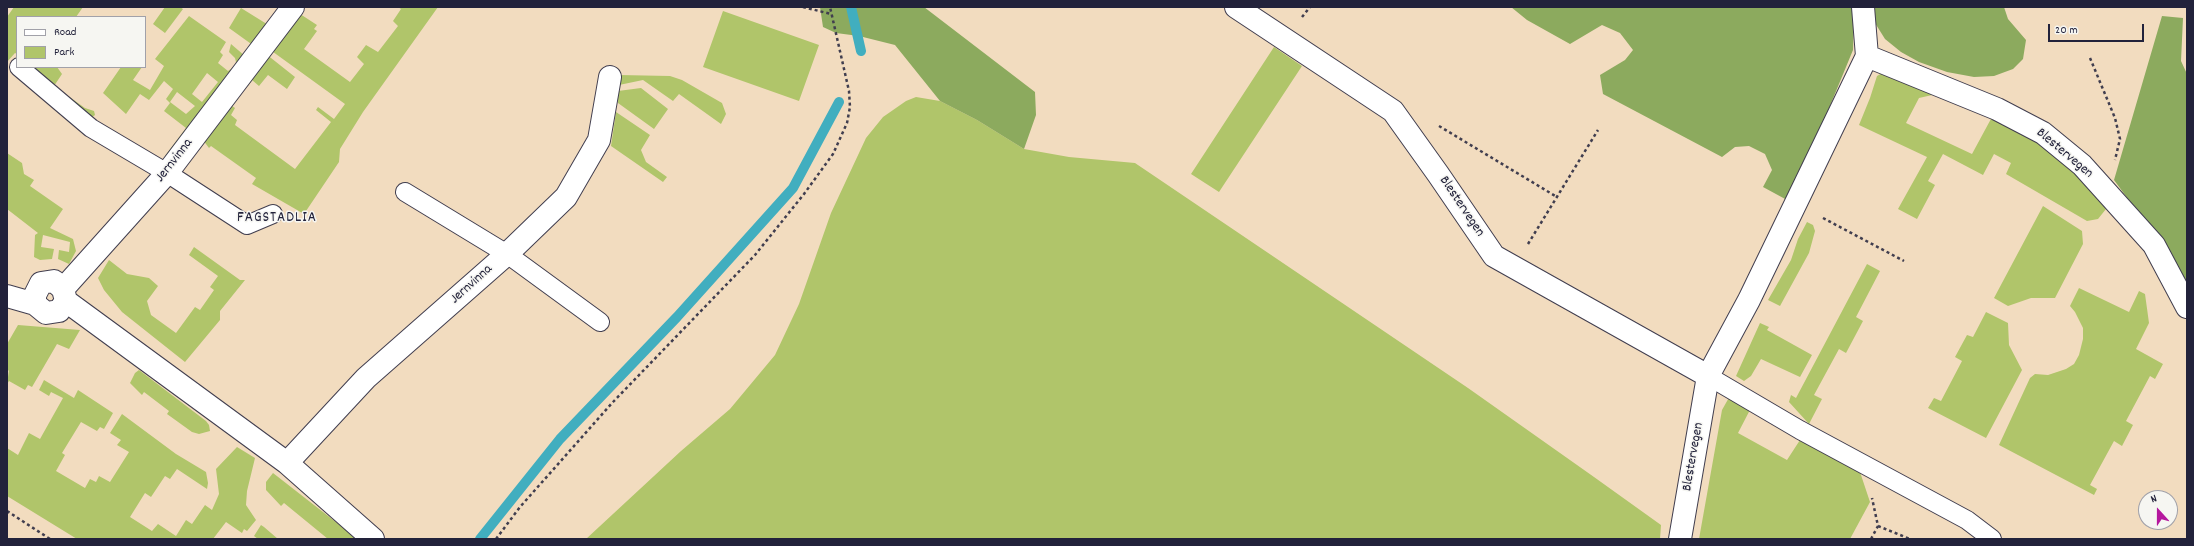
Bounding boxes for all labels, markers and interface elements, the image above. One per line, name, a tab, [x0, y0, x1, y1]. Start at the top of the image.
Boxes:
legend	[16, 16, 146, 68]
scale bar	[2050, 16, 2146, 42]
text: 20 m	[2055, 22, 2078, 39]
text: Road	[54, 24, 76, 41]
text: Park	[54, 44, 74, 61]
street label: Blestervegen	[2032, 125, 2096, 183]
street label: Jernvinna	[153, 136, 197, 186]
street label: Blestervegen	[1435, 174, 1487, 240]
district label: FAGSTADLIA	[237, 210, 317, 228]
street label: Jernvinna	[447, 262, 497, 308]
street label: Blestervegen	[1680, 421, 1708, 493]
north arrow	[2138, 490, 2178, 530]
text: N	[2149, 491, 2159, 508]

